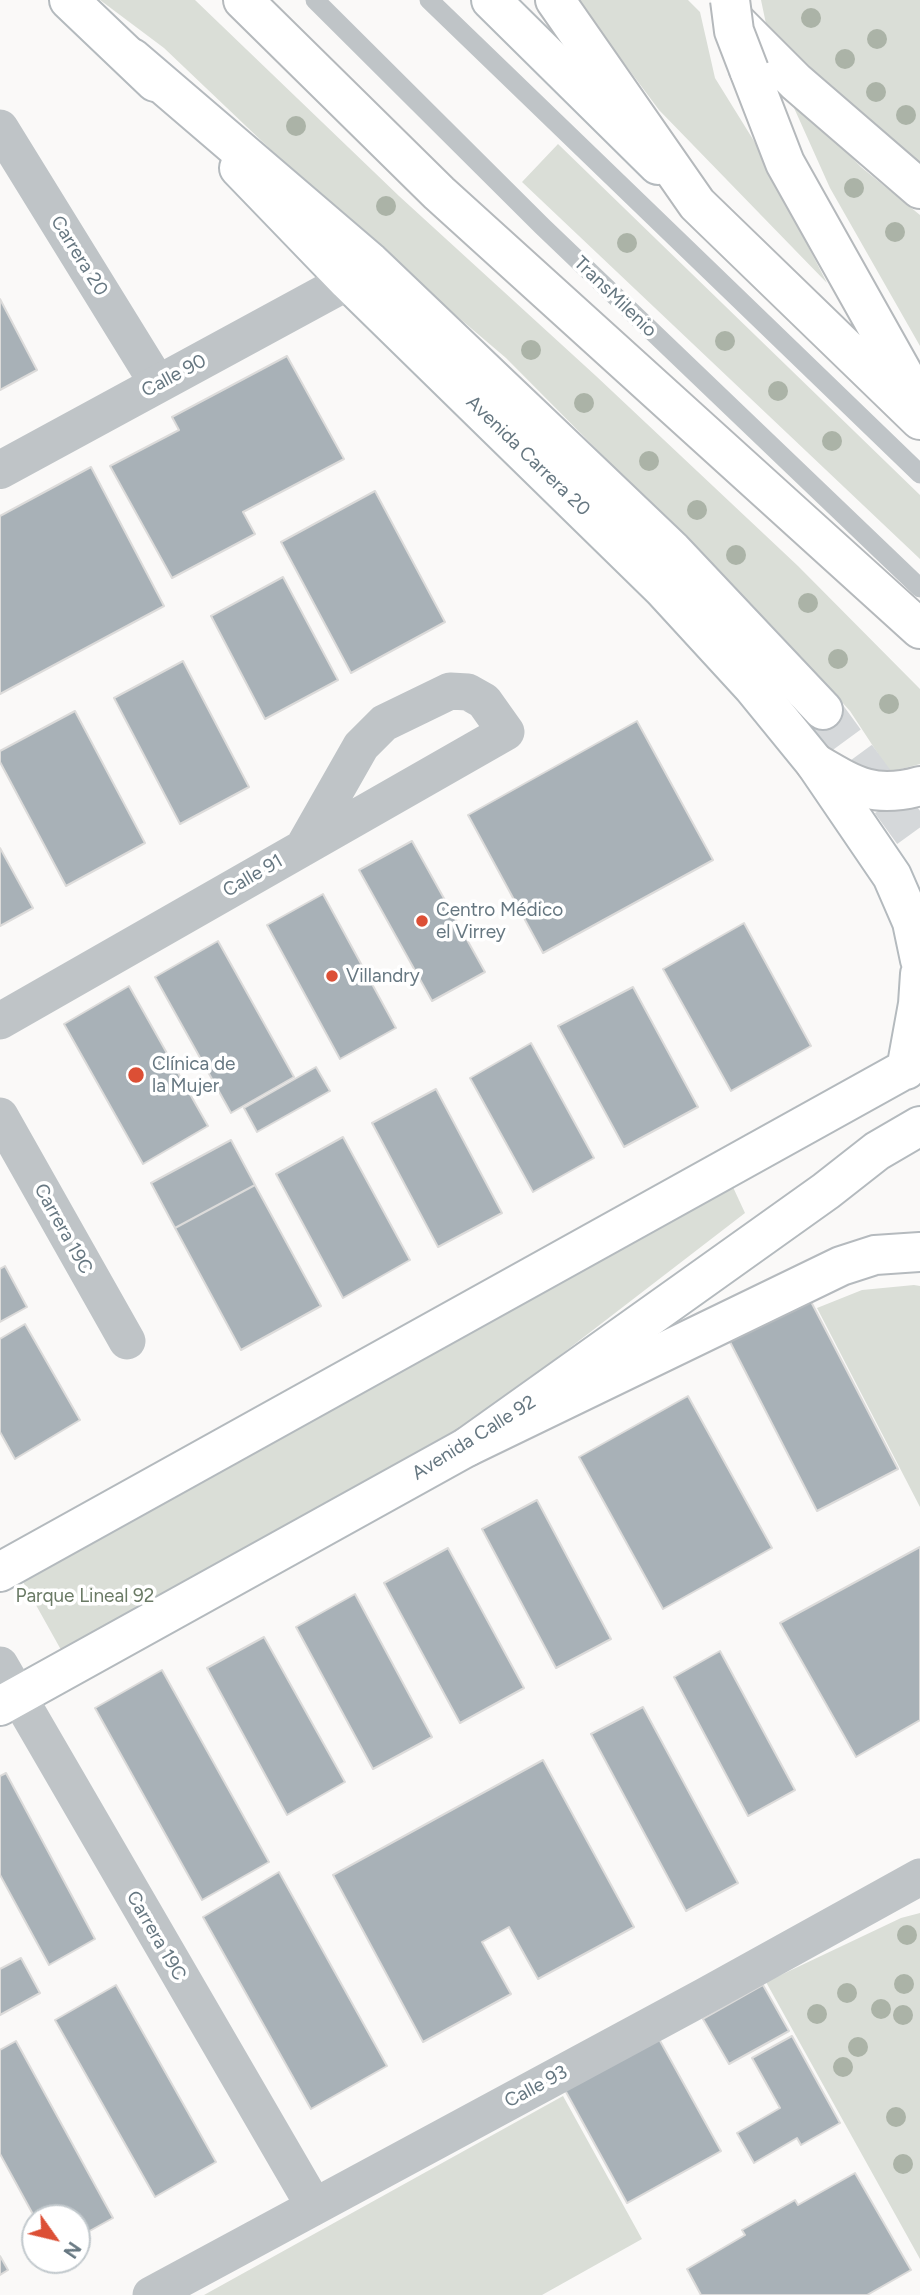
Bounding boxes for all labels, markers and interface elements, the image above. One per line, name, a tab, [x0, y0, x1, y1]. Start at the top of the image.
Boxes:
street label: Carrera 20	[45, 212, 113, 300]
street label: TransMilenio	[569, 252, 661, 342]
street label: Calle 90	[138, 350, 210, 402]
street label: Avenida Carrera 20	[461, 391, 595, 521]
street label: Calle 91	[219, 850, 287, 902]
place label: Centro Médico el Virrey	[436, 899, 563, 943]
marker: Centro Médico el Virrey	[414, 913, 430, 929]
place label: Villandry	[346, 965, 420, 987]
marker: Villandry	[324, 968, 340, 984]
place label: Clínica de la Mujer	[152, 1053, 235, 1097]
marker: Clínica de la Mujer	[126, 1065, 146, 1085]
street label: Carrera 19C	[29, 1180, 97, 1278]
street label: Avenida Calle 92	[408, 1391, 540, 1485]
park label: Parque Lineal 92	[16, 1585, 154, 1607]
street label: Carrera 19C	[121, 1887, 191, 1985]
street label: Calle 93	[501, 2061, 571, 2113]
north arrow	[21, 2204, 91, 2274]
text: N	[59, 2237, 86, 2262]

